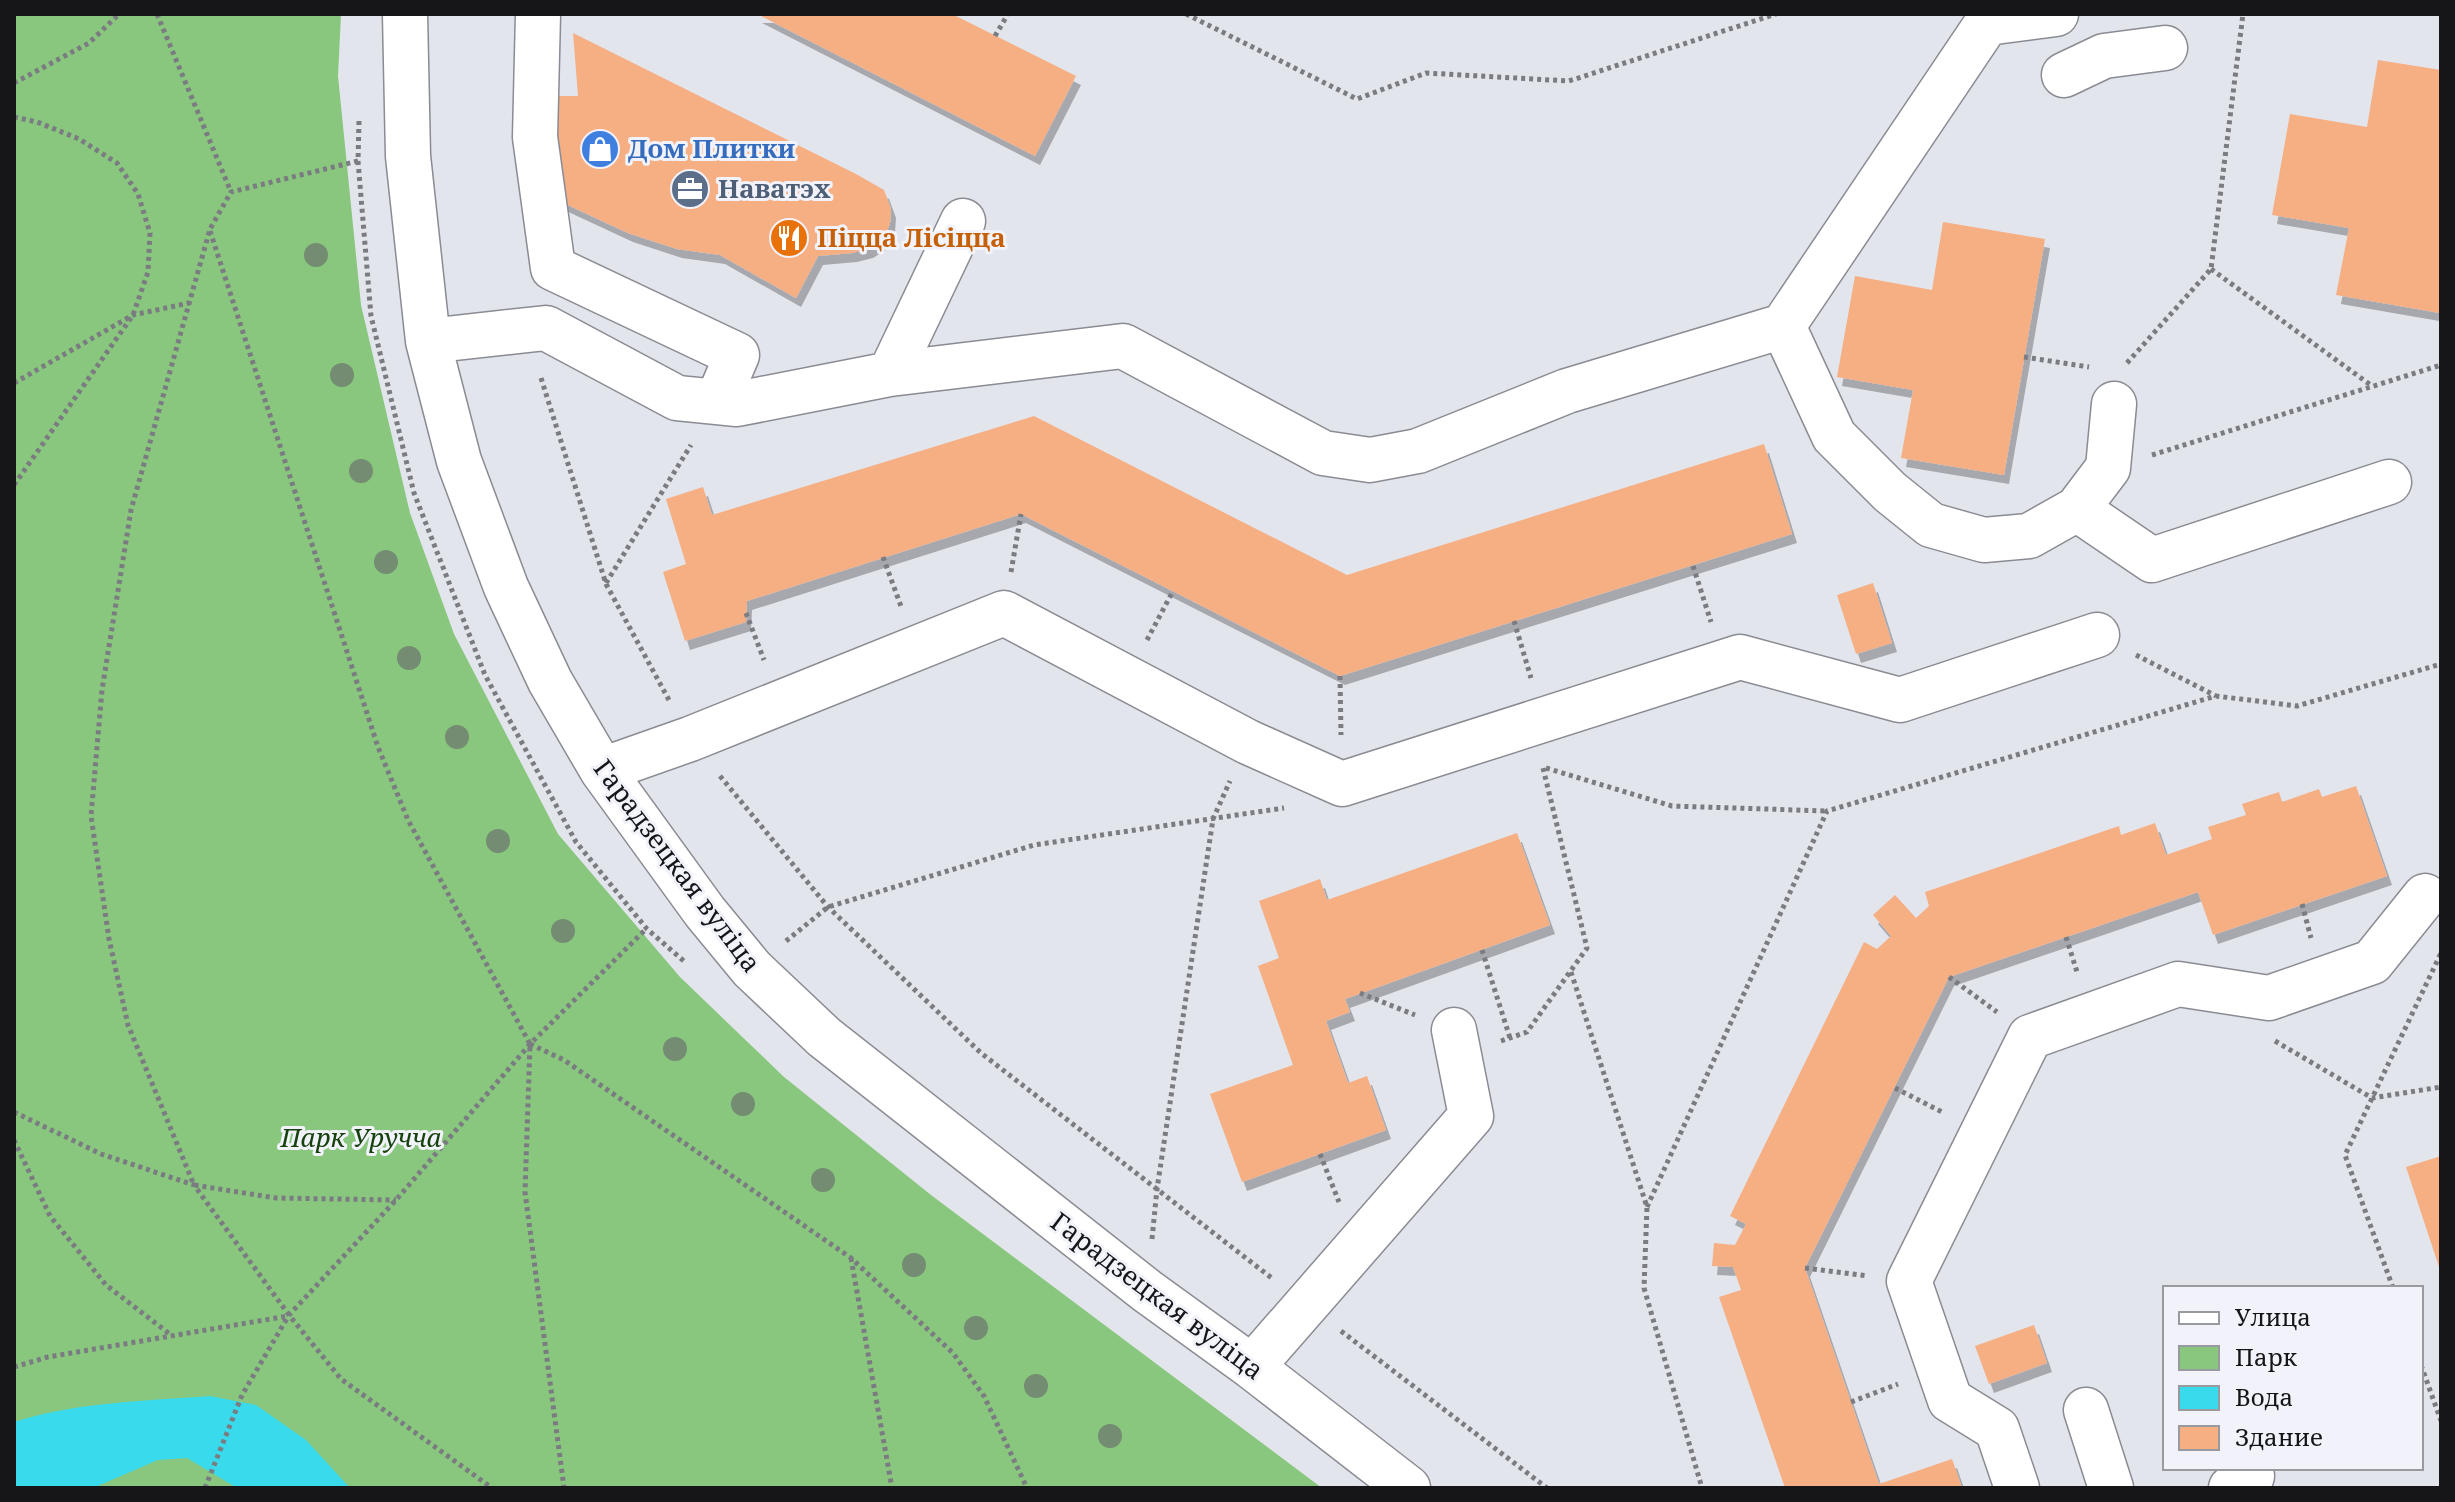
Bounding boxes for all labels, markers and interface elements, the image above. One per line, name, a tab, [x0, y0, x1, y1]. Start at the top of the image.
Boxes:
shop icon: Дом Плитки	[579, 128, 621, 170]
place label: Дом Плитки	[628, 130, 796, 166]
office icon: Наватэх	[669, 168, 711, 210]
place label: Наватэх	[718, 170, 831, 206]
restaurant icon: Піцца Лісіцца	[768, 217, 810, 259]
place label: Піцца Лісіцца	[817, 219, 1006, 255]
street label: Гарадзецкая вуліца	[586, 751, 770, 979]
park label: Парк Уручча	[279, 1119, 442, 1155]
street label: Гарадзецкая вуліца	[1044, 1203, 1272, 1387]
legend	[2163, 1286, 2423, 1470]
text: Улица	[2235, 1300, 2311, 1333]
text: Парк	[2235, 1340, 2298, 1373]
text: Вода	[2235, 1380, 2293, 1413]
text: Здание	[2235, 1420, 2323, 1453]

